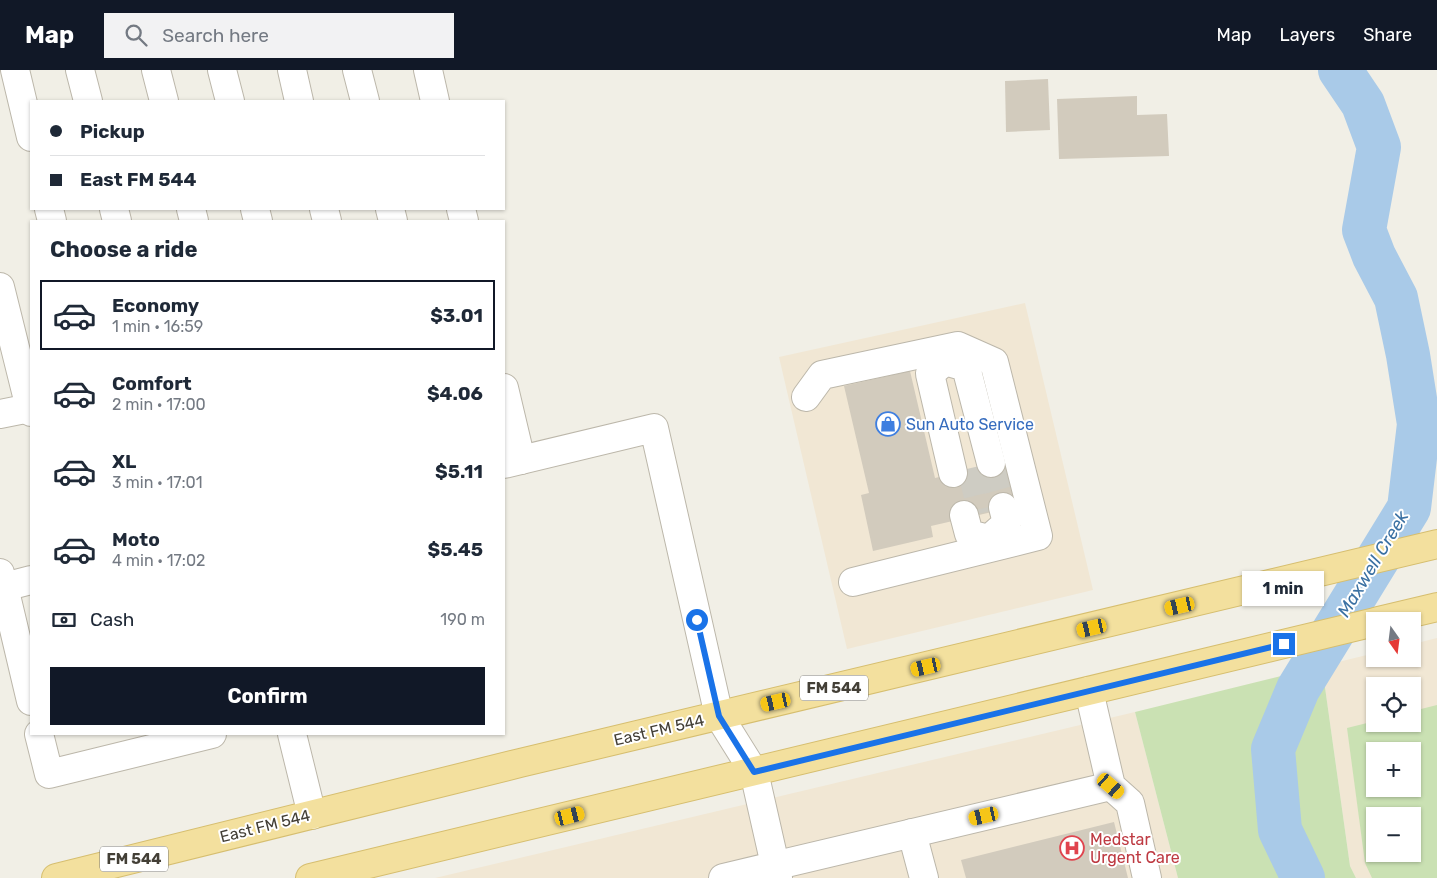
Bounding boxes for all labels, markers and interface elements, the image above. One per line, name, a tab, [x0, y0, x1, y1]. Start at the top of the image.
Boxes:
search box	[104, 13, 454, 58]
text: Map	[25, 21, 74, 49]
icon: search	[122, 21, 150, 49]
text: Search here	[162, 24, 269, 47]
text: Map	[1217, 24, 1252, 46]
text: Layers	[1280, 24, 1335, 46]
text: Share	[1363, 24, 1412, 46]
text: Pickup	[80, 120, 145, 143]
text: East FM 544	[80, 168, 196, 191]
text: Choose a ride	[50, 236, 197, 263]
icon: car	[52, 293, 97, 338]
text: Economy	[112, 294, 199, 317]
text: $3.01	[430, 304, 483, 327]
text: 1 min · 16:59	[112, 317, 203, 336]
icon: car	[52, 371, 97, 416]
text: Comfort	[112, 372, 192, 395]
text: $4.06	[427, 382, 483, 405]
text: 2 min · 17:00	[112, 395, 206, 414]
shop icon: Sun Auto Service	[875, 411, 901, 437]
place label: Sun Auto Service	[906, 415, 1034, 434]
icon: car	[52, 449, 97, 494]
text: XL	[112, 450, 136, 473]
text: $5.11	[435, 460, 483, 483]
text: 3 min · 17:01	[112, 473, 203, 492]
water label: Maxwell Creek	[1333, 506, 1414, 621]
icon: car	[52, 527, 97, 572]
text: Moto	[112, 528, 160, 551]
text: $5.45	[428, 538, 483, 561]
text: 4 min · 17:02	[112, 551, 205, 570]
callout: 1 min	[1243, 572, 1325, 606]
text: 1 min	[1263, 579, 1303, 598]
car	[1163, 595, 1196, 617]
icon: cash	[50, 606, 78, 634]
text: Cash	[90, 608, 134, 631]
route start	[686, 609, 708, 631]
text: 190 m	[440, 610, 485, 629]
north arrow	[1366, 612, 1421, 668]
map controls	[1366, 612, 1421, 862]
car	[1075, 617, 1108, 639]
route end	[1273, 633, 1295, 655]
car	[909, 656, 942, 678]
button: Confirm	[50, 667, 485, 725]
road number: FM 544	[800, 676, 868, 700]
button: locate	[1366, 677, 1421, 732]
car	[759, 691, 792, 713]
street label: East FM 544	[612, 710, 706, 750]
button: +	[1366, 742, 1421, 797]
car	[1094, 770, 1127, 802]
car	[553, 805, 586, 827]
car	[967, 805, 1000, 827]
street label: East FM 544	[218, 806, 312, 846]
button: −	[1366, 807, 1421, 862]
place label: Medstar Urgent Care	[1090, 830, 1180, 867]
hospital icon: Medstar Urgent Care	[1059, 835, 1085, 861]
road number: FM 544	[100, 846, 168, 872]

